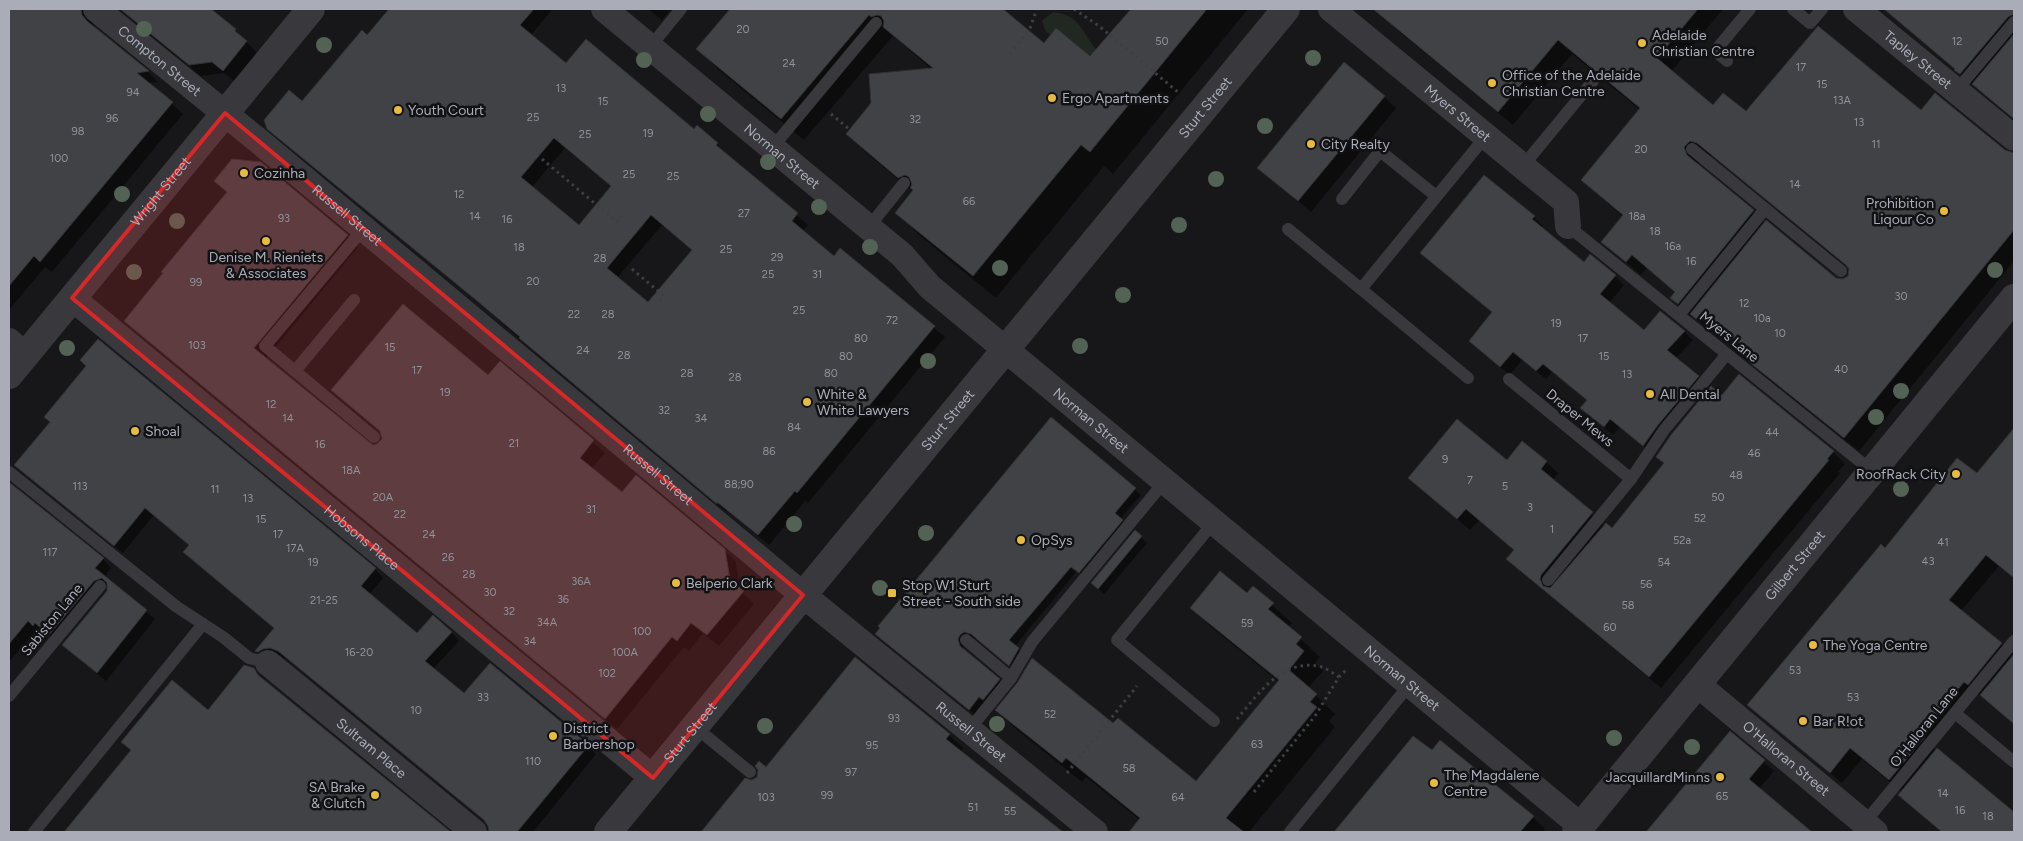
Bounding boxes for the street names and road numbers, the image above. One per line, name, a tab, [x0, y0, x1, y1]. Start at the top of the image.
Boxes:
street label: Compton Street	[115, 22, 205, 99]
street label: Tapley Street	[1880, 27, 1955, 92]
street label: Sturt Street	[1175, 73, 1235, 141]
street label: Myers Street	[1421, 81, 1494, 145]
street label: Norman Street	[741, 120, 824, 192]
street label: Wright Street	[127, 153, 194, 230]
street label: Russell Street	[309, 181, 386, 249]
street label: Myers Lane	[1696, 308, 1762, 366]
street label: Norman Street	[1050, 384, 1132, 457]
street label: Draper Mews	[1543, 385, 1617, 451]
street label: Sturt Street	[917, 386, 978, 454]
street label: Russell Street	[620, 440, 697, 509]
street label: Hobsons Place	[321, 501, 403, 574]
street label: Gilbert Street	[1761, 527, 1829, 604]
street label: Sabiston Lane	[18, 580, 87, 660]
street label: Norman Street	[1361, 642, 1444, 714]
street label: O'Halloran Lane	[1886, 683, 1962, 771]
street label: Sturt Street	[660, 698, 720, 767]
street label: Russell Street	[932, 698, 1010, 765]
street label: Sultram Place	[333, 714, 410, 782]
street label: O'Halloran Street	[1739, 717, 1833, 799]

